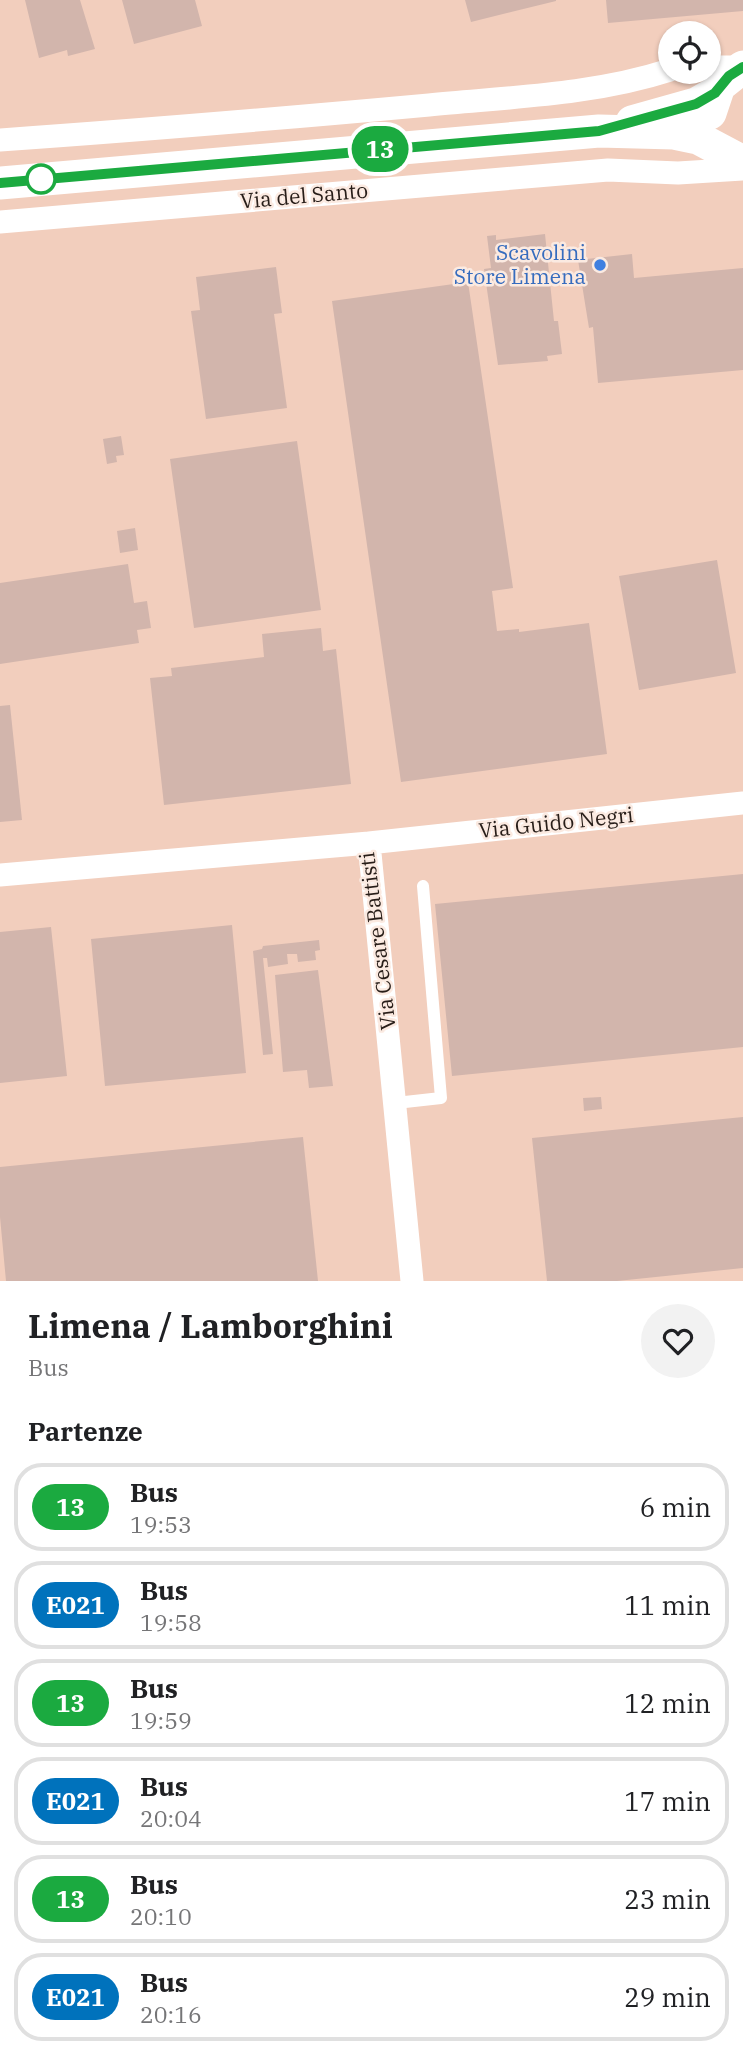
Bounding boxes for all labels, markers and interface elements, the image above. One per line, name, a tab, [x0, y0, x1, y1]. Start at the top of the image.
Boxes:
map controls	[658, 21, 721, 84]
button: locate	[658, 21, 721, 84]
line badge: 13	[348, 126, 412, 172]
text: 13	[366, 133, 394, 165]
unlabelled marker	[26, 164, 56, 194]
street label: Via del Santo	[239, 175, 369, 215]
place label: Scavolini Store Limena	[454, 238, 586, 290]
marker: Scavolini Store Limena	[592, 257, 608, 273]
street label: Via Guido Negri	[477, 800, 635, 844]
street label: Via Cesare Battisti	[352, 851, 402, 1032]
text: Limena / Lamborghini	[28, 1304, 393, 1347]
button: heart	[641, 1304, 715, 1378]
text: Bus	[28, 1352, 69, 1382]
text: Partenze	[28, 1414, 143, 1448]
text: Bus	[130, 1475, 178, 1509]
text: 6 min	[640, 1490, 711, 1524]
text: 13	[56, 1491, 85, 1523]
text: 19:53	[130, 1509, 192, 1539]
text: Bus	[140, 1573, 188, 1607]
text: 11 min	[624, 1588, 711, 1622]
text: E021	[46, 1589, 105, 1621]
text: 19:58	[140, 1607, 202, 1637]
text: Bus	[130, 1671, 178, 1705]
text: 12 min	[624, 1686, 711, 1720]
text: 13	[56, 1687, 85, 1719]
text: 19:59	[130, 1705, 192, 1735]
text: Bus	[140, 1769, 188, 1803]
text: 17 min	[624, 1784, 711, 1818]
text: E021	[46, 1785, 105, 1817]
text: 20:04	[140, 1803, 202, 1833]
text: Bus	[130, 1867, 178, 1901]
text: 23 min	[624, 1882, 711, 1916]
text: 13	[56, 1883, 85, 1915]
text: 20:10	[130, 1901, 192, 1931]
text: Bus	[140, 1965, 188, 1999]
text: 29 min	[624, 1980, 711, 2014]
text: E021	[46, 1981, 105, 2013]
text: 20:16	[140, 1999, 202, 2029]

